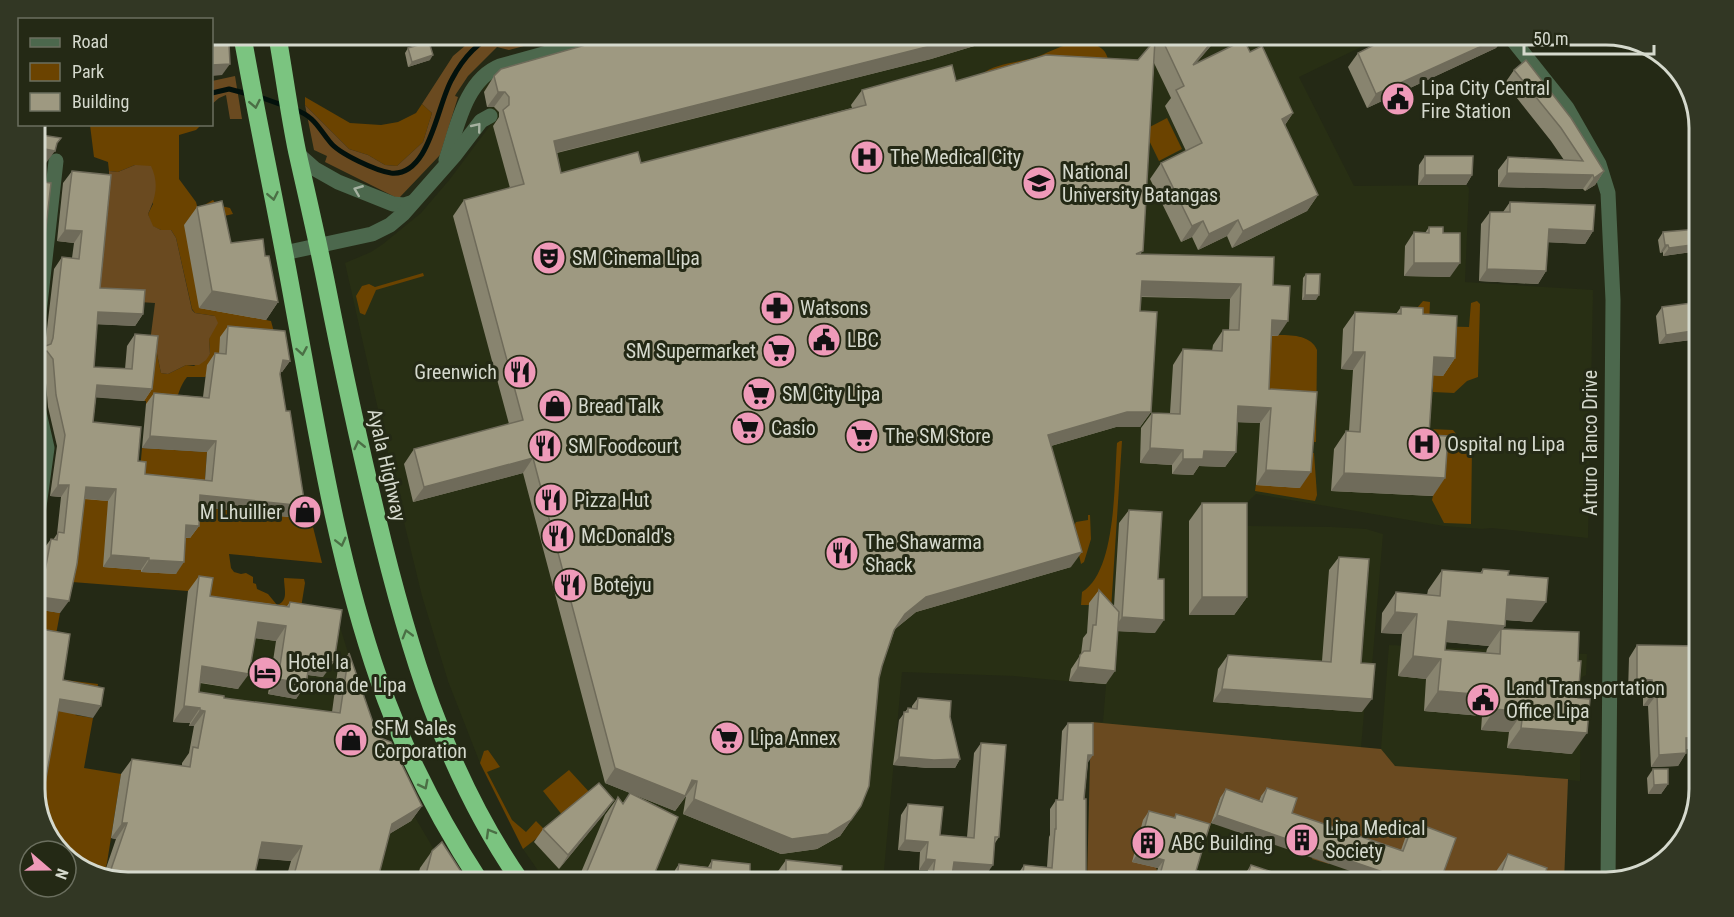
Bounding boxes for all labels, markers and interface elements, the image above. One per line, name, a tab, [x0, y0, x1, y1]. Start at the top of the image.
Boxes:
legend	[18, 18, 213, 126]
scale bar	[1524, 18, 1654, 56]
text: 50 m	[1533, 28, 1568, 49]
text: Road	[72, 31, 108, 52]
text: Park	[72, 61, 104, 82]
place label: Lipa City Central Fire Station	[1421, 76, 1550, 123]
public building icon: Lipa City Central Fire Station	[1380, 81, 1416, 117]
text: Building	[72, 91, 129, 112]
one-way arrow	[248, 99, 261, 109]
one-way arrow	[469, 123, 480, 134]
hospital icon: The Medical City	[849, 139, 885, 175]
place label: The Medical City	[890, 145, 1021, 169]
place label: National University Batangas	[1062, 160, 1218, 207]
school or university icon: National University Batangas	[1021, 165, 1057, 201]
one-way arrow	[353, 185, 364, 197]
one-way arrow	[266, 191, 279, 201]
theatre icon: SM Cinema Lipa	[531, 240, 567, 276]
place label: SM Cinema Lipa	[572, 246, 700, 270]
pharmacy icon: Watsons	[759, 290, 795, 326]
place label: Watsons	[800, 296, 868, 320]
public building icon: LBC	[806, 322, 842, 358]
place label: LBC	[847, 328, 879, 352]
supermarket icon: SM Supermarket	[761, 333, 797, 369]
place label: SM Supermarket	[626, 339, 756, 363]
one-way arrow	[295, 345, 308, 355]
restaurant icon: Greenwich	[502, 354, 538, 390]
place label: Greenwich	[414, 360, 497, 384]
street label: Arturo Tanco Drive	[1578, 370, 1602, 516]
supermarket icon: SM City Lipa	[741, 376, 777, 412]
place label: SM City Lipa	[782, 382, 880, 406]
shop icon: Bread Talk	[537, 388, 573, 424]
place label: Bread Talk	[578, 394, 660, 418]
street label: Ayala Highway	[362, 406, 412, 524]
supermarket icon: Casio	[730, 410, 766, 446]
place label: Casio	[771, 416, 816, 440]
supermarket icon: The SM Store	[844, 418, 880, 454]
place label: The SM Store	[885, 424, 991, 448]
hospital icon: Ospital ng Lipa	[1406, 426, 1442, 462]
restaurant icon: SM Foodcourt	[527, 428, 563, 464]
place label: Ospital ng Lipa	[1447, 432, 1565, 456]
place label: SM Foodcourt	[568, 434, 679, 458]
one-way arrow	[354, 440, 367, 450]
restaurant icon: Pizza Hut	[533, 482, 569, 518]
place label: Pizza Hut	[574, 488, 649, 512]
shop icon: M Lhuillier	[287, 494, 323, 530]
place label: M Lhuillier	[200, 500, 282, 524]
restaurant icon: McDonald's	[540, 518, 576, 554]
place label: McDonald's	[581, 524, 672, 548]
place label: The Shawarma Shack	[865, 530, 982, 577]
restaurant icon: The Shawarma Shack	[824, 535, 860, 571]
one-way arrow	[333, 537, 346, 547]
restaurant icon: Botejyu	[552, 567, 588, 603]
place label: Botejyu	[593, 573, 652, 597]
one-way arrow	[402, 629, 414, 640]
place label: Hotel la Corona de Lipa	[288, 650, 407, 697]
hotel icon: Hotel la Corona de Lipa	[247, 655, 283, 691]
place label: Land Transportation Office Lipa	[1506, 676, 1665, 723]
public building icon: Land Transportation Office Lipa	[1465, 682, 1501, 718]
place label: SFM Sales Corporation	[374, 716, 467, 763]
supermarket icon: Lipa Annex	[709, 720, 745, 756]
shop icon: SFM Sales Corporation	[333, 722, 369, 758]
place label: Lipa Annex	[750, 726, 837, 750]
one-way arrow	[417, 779, 429, 790]
place label: Lipa Medical Society	[1325, 816, 1426, 863]
building icon: Lipa Medical Society	[1284, 822, 1320, 858]
building icon: ABC Building	[1130, 825, 1166, 861]
one-way arrow	[486, 829, 497, 839]
place label: ABC Building	[1171, 831, 1273, 855]
north arrow	[18, 839, 78, 899]
text: N	[51, 866, 72, 882]

